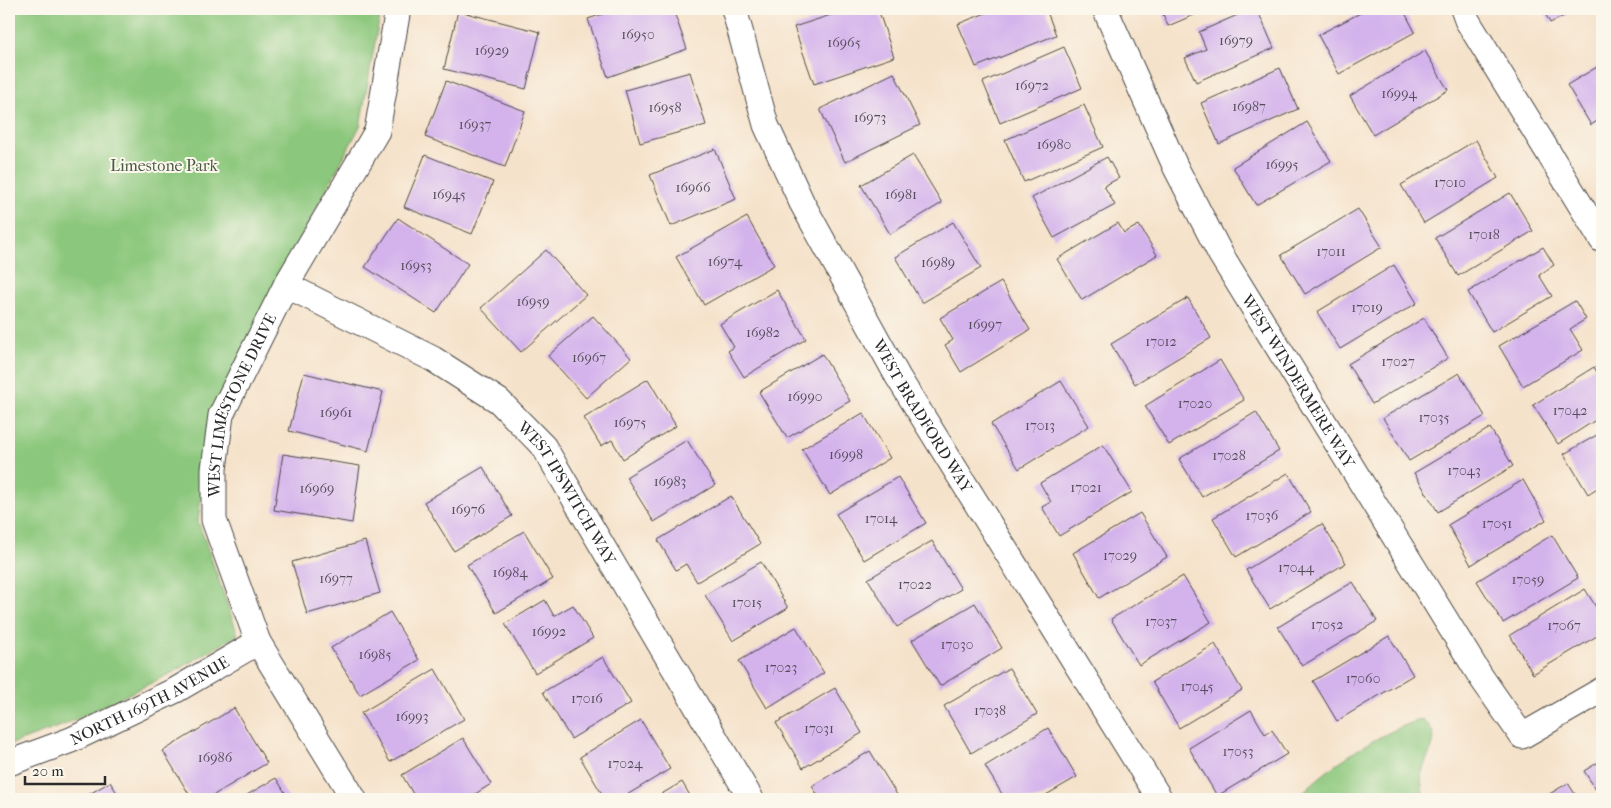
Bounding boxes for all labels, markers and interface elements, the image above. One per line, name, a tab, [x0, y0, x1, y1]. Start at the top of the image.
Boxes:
house number: 16950	[621, 26, 655, 43]
house number: 16979	[1219, 32, 1253, 49]
house number: 16965	[827, 34, 861, 51]
house number: 16929	[475, 42, 509, 59]
house number: 16972	[1015, 77, 1049, 94]
house number: 16994	[1381, 85, 1417, 102]
house number: 16987	[1232, 98, 1266, 115]
house number: 16958	[649, 99, 681, 116]
house number: 16973	[854, 109, 886, 126]
house number: 16937	[459, 116, 491, 133]
house number: 16980	[1037, 136, 1071, 153]
park label: Limestone Park	[110, 156, 219, 175]
house number: 16995	[1265, 156, 1299, 173]
house number: 17010	[1434, 174, 1466, 191]
house number: 16966	[675, 179, 711, 196]
house number: 16945	[432, 186, 466, 203]
house number: 16981	[885, 186, 917, 203]
house number: 17018	[1468, 226, 1500, 243]
house number: 17011	[1316, 243, 1346, 260]
house number: 16974	[708, 253, 743, 270]
house number: 16989	[921, 254, 955, 271]
house number: 16953	[400, 257, 432, 274]
street label: WEST WINDERMERE WAY	[1237, 290, 1359, 472]
house number: 16959	[516, 293, 550, 310]
house number: 17019	[1351, 299, 1383, 316]
street label: WEST LIMESTONE DRIVE	[205, 310, 280, 498]
house number: 16997	[968, 316, 1002, 333]
house number: 16982	[746, 324, 780, 341]
house number: 17012	[1145, 333, 1177, 350]
street label: WEST BRADFORD WAY	[868, 335, 977, 497]
house number: 16967	[572, 349, 606, 366]
house number: 17027	[1381, 353, 1415, 370]
house number: 16990	[788, 388, 822, 405]
house number: 17020	[1178, 395, 1212, 412]
house number: 17042	[1553, 402, 1587, 419]
house number: 16961	[320, 404, 352, 421]
house number: 17035	[1418, 409, 1450, 426]
house number: 16975	[614, 414, 646, 431]
street label: WEST IPSWITCH WAY	[513, 417, 620, 569]
house number: 17013	[1025, 417, 1055, 434]
house number: 16998	[829, 446, 863, 463]
house number: 17028	[1212, 447, 1246, 464]
house number: 17043	[1447, 462, 1481, 479]
house number: 16983	[654, 473, 686, 490]
house number: 17021	[1070, 479, 1102, 496]
house number: 16969	[300, 480, 334, 497]
house number: 16976	[451, 501, 486, 518]
house number: 17036	[1246, 507, 1279, 524]
house number: 17014	[865, 510, 898, 527]
house number: 17051	[1482, 515, 1512, 532]
house number: 17029	[1103, 547, 1137, 564]
house number: 17044	[1278, 559, 1315, 576]
house number: 16984	[492, 564, 528, 581]
house number: 16977	[319, 570, 353, 587]
house number: 17059	[1512, 571, 1544, 588]
house number: 17022	[898, 576, 932, 593]
house number: 17015	[732, 594, 762, 611]
house number: 17037	[1145, 613, 1177, 630]
house number: 17052	[1311, 616, 1343, 633]
house number: 17067	[1547, 617, 1581, 634]
house number: 16992	[532, 623, 566, 640]
house number: 17030	[941, 636, 973, 653]
house number: 16985	[359, 646, 391, 663]
street label: NORTH 169TH AVENUE	[67, 652, 233, 749]
house number: 17023	[765, 659, 797, 676]
house number: 17060	[1346, 670, 1380, 687]
house number: 17045	[1180, 678, 1214, 695]
house number: 17016	[571, 690, 603, 707]
house number: 17038	[974, 702, 1006, 719]
house number: 16993	[396, 708, 428, 725]
house number: 17031	[804, 720, 834, 737]
house number: 17053	[1222, 743, 1254, 760]
house number: 16986	[198, 749, 233, 766]
scale bar	[25, 753, 105, 785]
house number: 17024	[608, 755, 643, 772]
text: 20 m	[32, 762, 64, 780]

